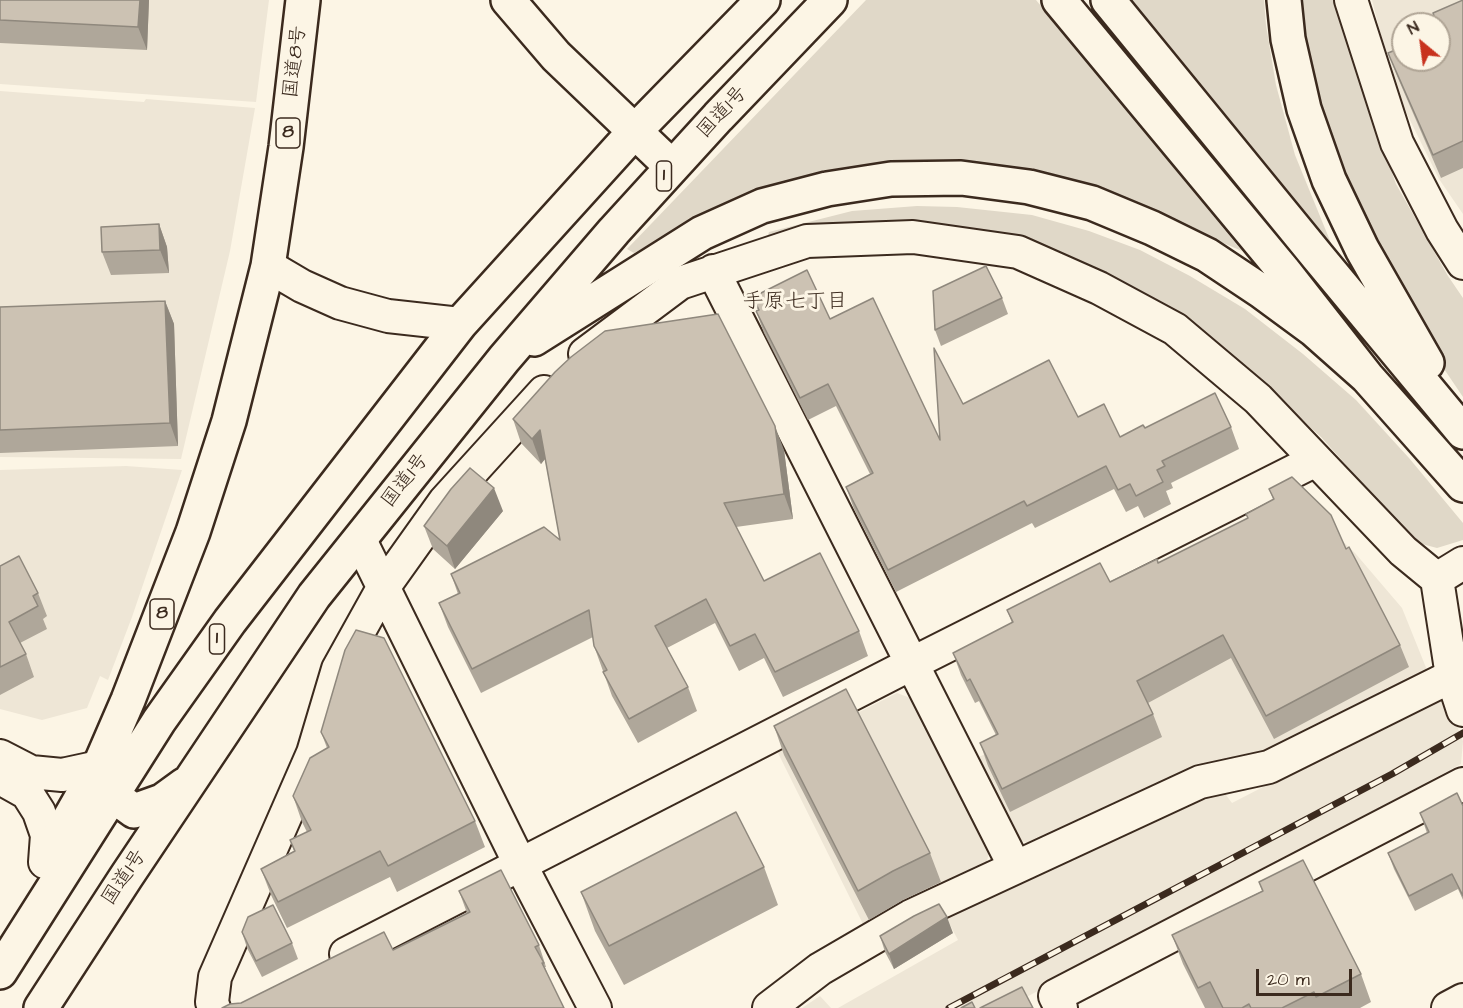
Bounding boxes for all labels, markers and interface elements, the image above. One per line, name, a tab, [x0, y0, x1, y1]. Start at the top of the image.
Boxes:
north arrow	[1391, 12, 1451, 72]
text: N	[1404, 16, 1423, 40]
street label: 国道8号	[280, 24, 312, 100]
street label: 国道1号	[693, 82, 753, 144]
road number: 8	[276, 118, 300, 148]
road number: 1	[656, 161, 672, 191]
district label: 手原七丁目	[743, 290, 847, 316]
street label: 国道1号	[377, 449, 435, 513]
road number: 8	[150, 599, 174, 629]
road number: 1	[210, 624, 224, 654]
street label: 国道1号	[98, 845, 152, 911]
scale bar	[1259, 957, 1355, 995]
text: 20 m	[1267, 967, 1310, 992]

